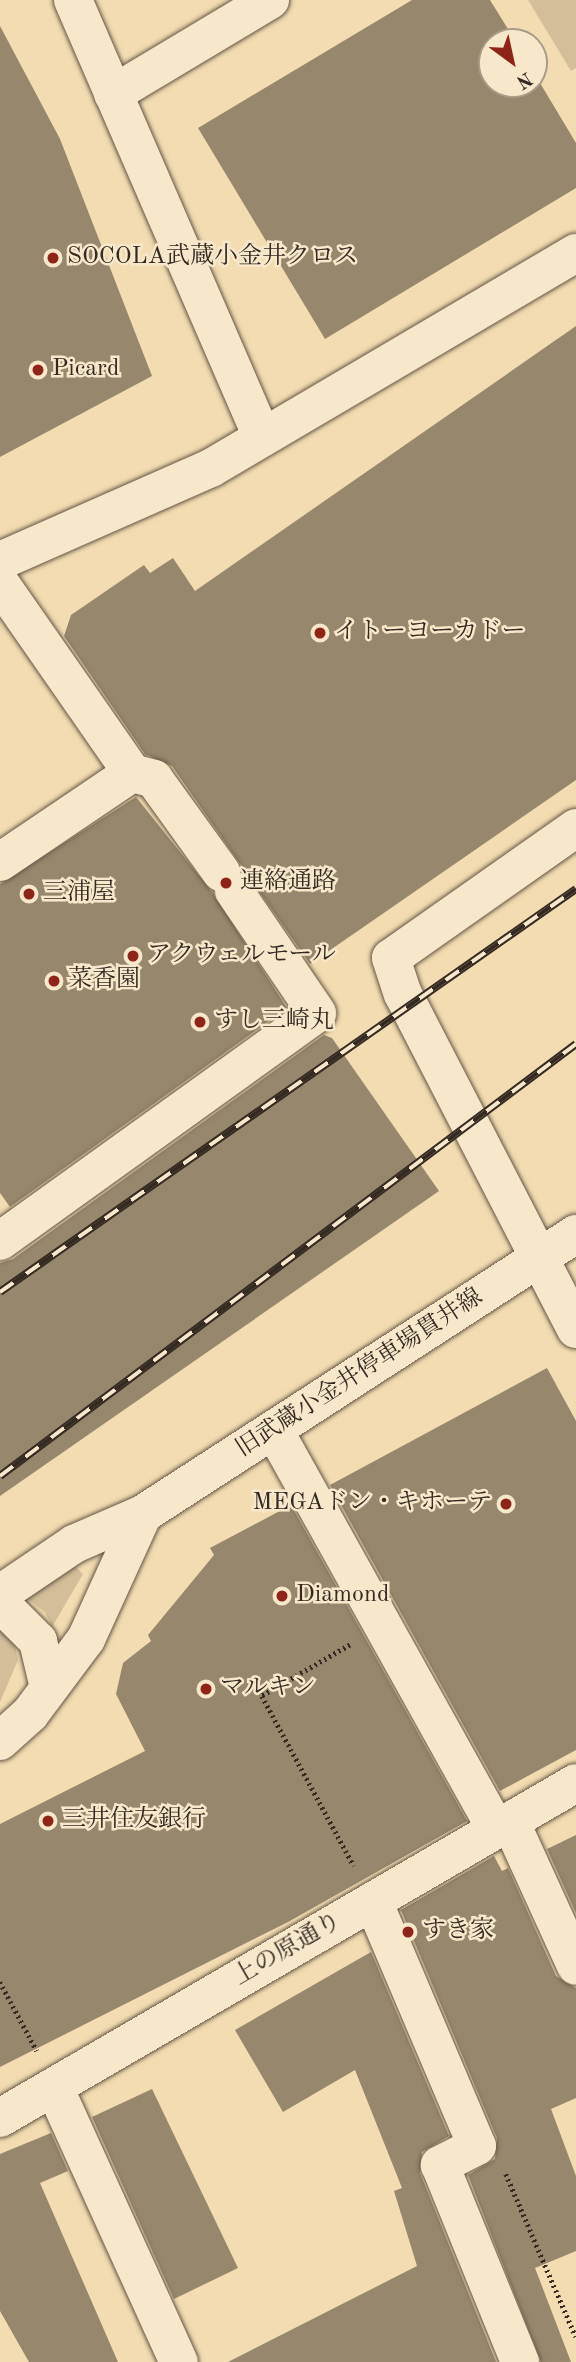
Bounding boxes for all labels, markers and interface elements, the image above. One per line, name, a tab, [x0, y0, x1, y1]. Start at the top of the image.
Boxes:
north arrow	[478, 28, 548, 98]
text: N	[512, 67, 535, 91]
place label: SOCOLA武蔵小金井クロス	[67, 244, 358, 272]
marker: SOCOLA武蔵小金井クロス	[45, 250, 61, 266]
place label: Picard	[52, 356, 119, 384]
marker: Picard	[30, 362, 46, 378]
place label: イトーヨーカドー	[334, 619, 526, 647]
marker: イトーヨーカドー	[312, 625, 328, 641]
place label: 連絡通路	[240, 869, 336, 897]
marker: 連絡通路	[218, 875, 234, 891]
place label: 三浦屋	[43, 880, 115, 908]
marker: 三浦屋	[21, 886, 37, 902]
place label: アクウェルモール	[147, 942, 338, 970]
marker: アクウェルモール	[125, 948, 141, 964]
place label: 菜香園	[68, 967, 140, 995]
marker: 菜香園	[46, 973, 62, 989]
place label: すし三崎丸	[214, 1008, 334, 1036]
marker: すし三崎丸	[192, 1014, 208, 1030]
street label: 旧武蔵小金井停車場貫井線	[231, 1283, 489, 1465]
place label: MEGAドン・キホーテ	[252, 1490, 492, 1518]
marker: MEGAドン・キホーテ	[498, 1496, 514, 1512]
place label: Diamond	[296, 1582, 390, 1610]
marker: Diamond	[274, 1588, 290, 1604]
place label: マルキン	[220, 1675, 316, 1703]
marker: マルキン	[198, 1681, 214, 1697]
place label: 三井住友銀行	[62, 1807, 206, 1835]
marker: 三井住友銀行	[40, 1813, 56, 1829]
street label: 上の原通り	[229, 1908, 347, 1992]
place label: すき家	[422, 1918, 494, 1946]
marker: すき家	[400, 1924, 416, 1940]

